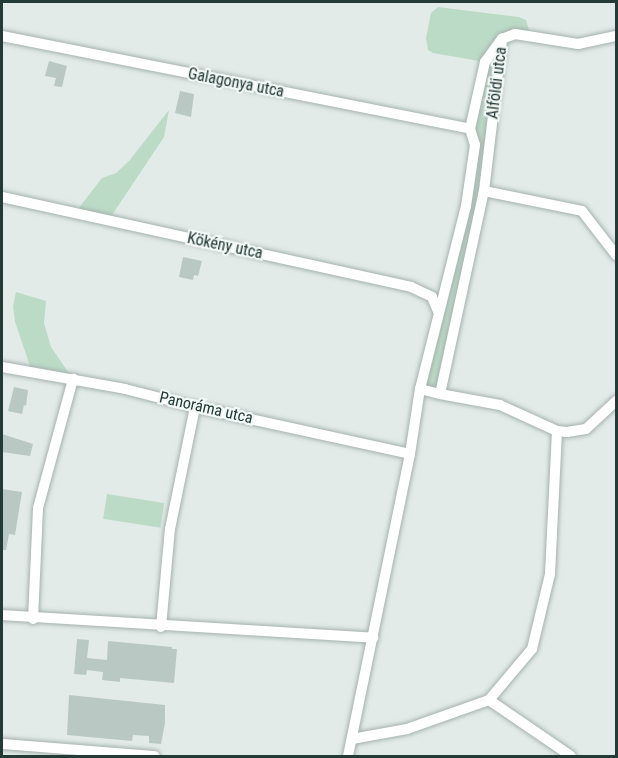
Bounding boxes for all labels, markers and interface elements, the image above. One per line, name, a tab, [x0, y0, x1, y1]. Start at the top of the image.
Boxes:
street label: Alföldi utca	[483, 46, 511, 120]
street label: Galagonya utca	[186, 64, 286, 102]
street label: Kökény utca	[185, 229, 265, 263]
street label: Panoráma utca	[157, 388, 255, 428]

